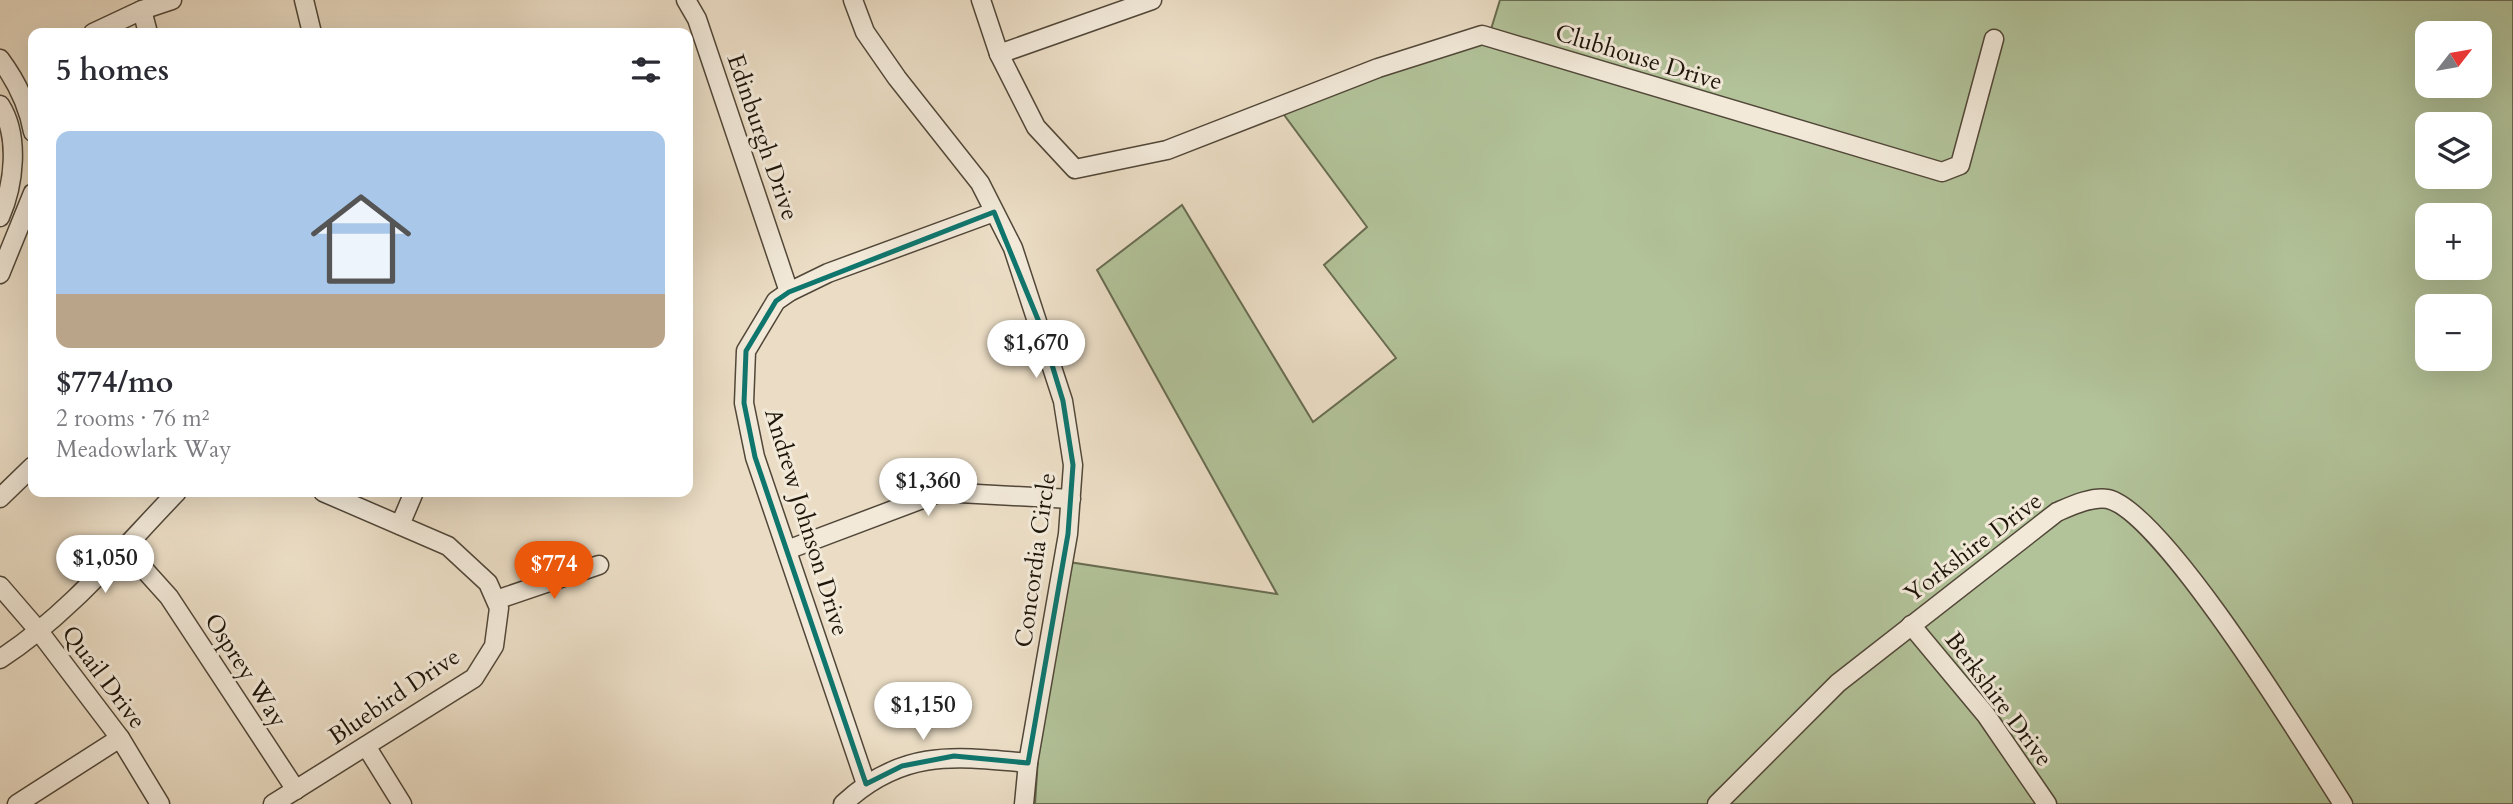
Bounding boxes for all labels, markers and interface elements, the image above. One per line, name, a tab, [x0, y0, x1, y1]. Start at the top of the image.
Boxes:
street label: Clubhouse Drive	[1551, 16, 1727, 99]
north arrow	[2415, 21, 2492, 98]
map controls	[2415, 21, 2492, 371]
text: 5 homes	[56, 50, 169, 91]
street label: Edinburgh Drive	[719, 50, 806, 225]
icon: filters	[627, 51, 665, 89]
button: layers	[2415, 112, 2492, 189]
icon: home	[298, 176, 424, 302]
button: +	[2415, 203, 2492, 280]
button: −	[2415, 294, 2492, 371]
pin: $1,670	[979, 320, 1093, 380]
text: $1,670	[1003, 327, 1069, 358]
text: $774/mo	[56, 362, 173, 403]
text: 2 rooms · 76 m²	[56, 403, 209, 434]
street label: Andrew Johnson Drive	[756, 405, 857, 640]
text: Meadowlark Way	[56, 434, 231, 465]
pin: $1,360	[871, 458, 985, 518]
text: $1,360	[895, 465, 961, 496]
street label: Concordia Circle	[1007, 471, 1064, 649]
street label: Yorkshire Drive	[1898, 485, 2049, 610]
pin: $1,050	[48, 536, 162, 595]
text: $1,050	[72, 542, 138, 573]
pin: $774	[513, 542, 595, 601]
text: $774	[530, 548, 578, 579]
street label: Osprey Way	[196, 607, 295, 734]
street label: Quail Drive	[54, 619, 153, 736]
street label: Berkshire Drive	[1937, 625, 2060, 773]
street label: Bluebird Drive	[322, 640, 467, 753]
pin: $1,150	[866, 682, 980, 742]
text: $1,150	[890, 689, 956, 720]

